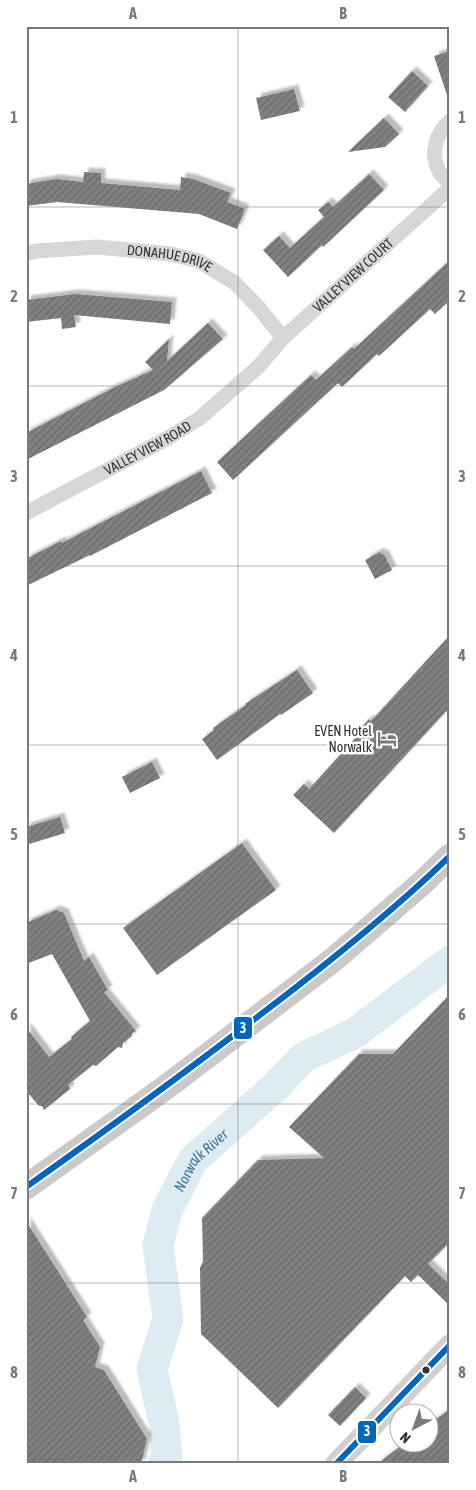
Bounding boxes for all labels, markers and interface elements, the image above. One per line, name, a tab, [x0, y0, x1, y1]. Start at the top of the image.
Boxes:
text: A	[128, 4, 137, 22]
text: B	[339, 4, 347, 22]
text: 1	[10, 108, 18, 126]
text: 1	[458, 108, 466, 126]
street label: VALLEY VIEW COURT	[310, 235, 397, 315]
street label: DONAHUE DRIVE	[126, 242, 215, 275]
text: 2	[10, 287, 18, 305]
text: 2	[458, 287, 466, 305]
street label: VALLEY VIEW ROAD	[102, 417, 194, 478]
text: 3	[10, 467, 18, 485]
text: 3	[458, 467, 466, 485]
text: 4	[9, 646, 18, 664]
text: 4	[457, 646, 466, 664]
place label: EVEN Hotel Norwalk	[314, 723, 372, 755]
hotel icon: EVEN Hotel Norwalk	[376, 728, 398, 750]
text: 5	[10, 825, 18, 843]
text: 5	[458, 825, 466, 843]
text: 6	[10, 1005, 18, 1023]
text: 6	[458, 1005, 466, 1023]
line badge: 3	[233, 1016, 253, 1040]
text: 3	[240, 1020, 246, 1036]
water label: Norwalk River	[170, 1125, 231, 1194]
text: 7	[10, 1184, 18, 1202]
text: 7	[458, 1184, 466, 1202]
text: 8	[10, 1363, 18, 1381]
text: 8	[458, 1363, 466, 1381]
unlabelled marker	[421, 1365, 431, 1375]
north arrow	[388, 1402, 438, 1452]
line badge: 3	[357, 1420, 377, 1444]
text: 3	[364, 1423, 370, 1439]
text: N	[397, 1429, 414, 1447]
text: A	[128, 1467, 137, 1485]
text: B	[339, 1467, 347, 1485]

